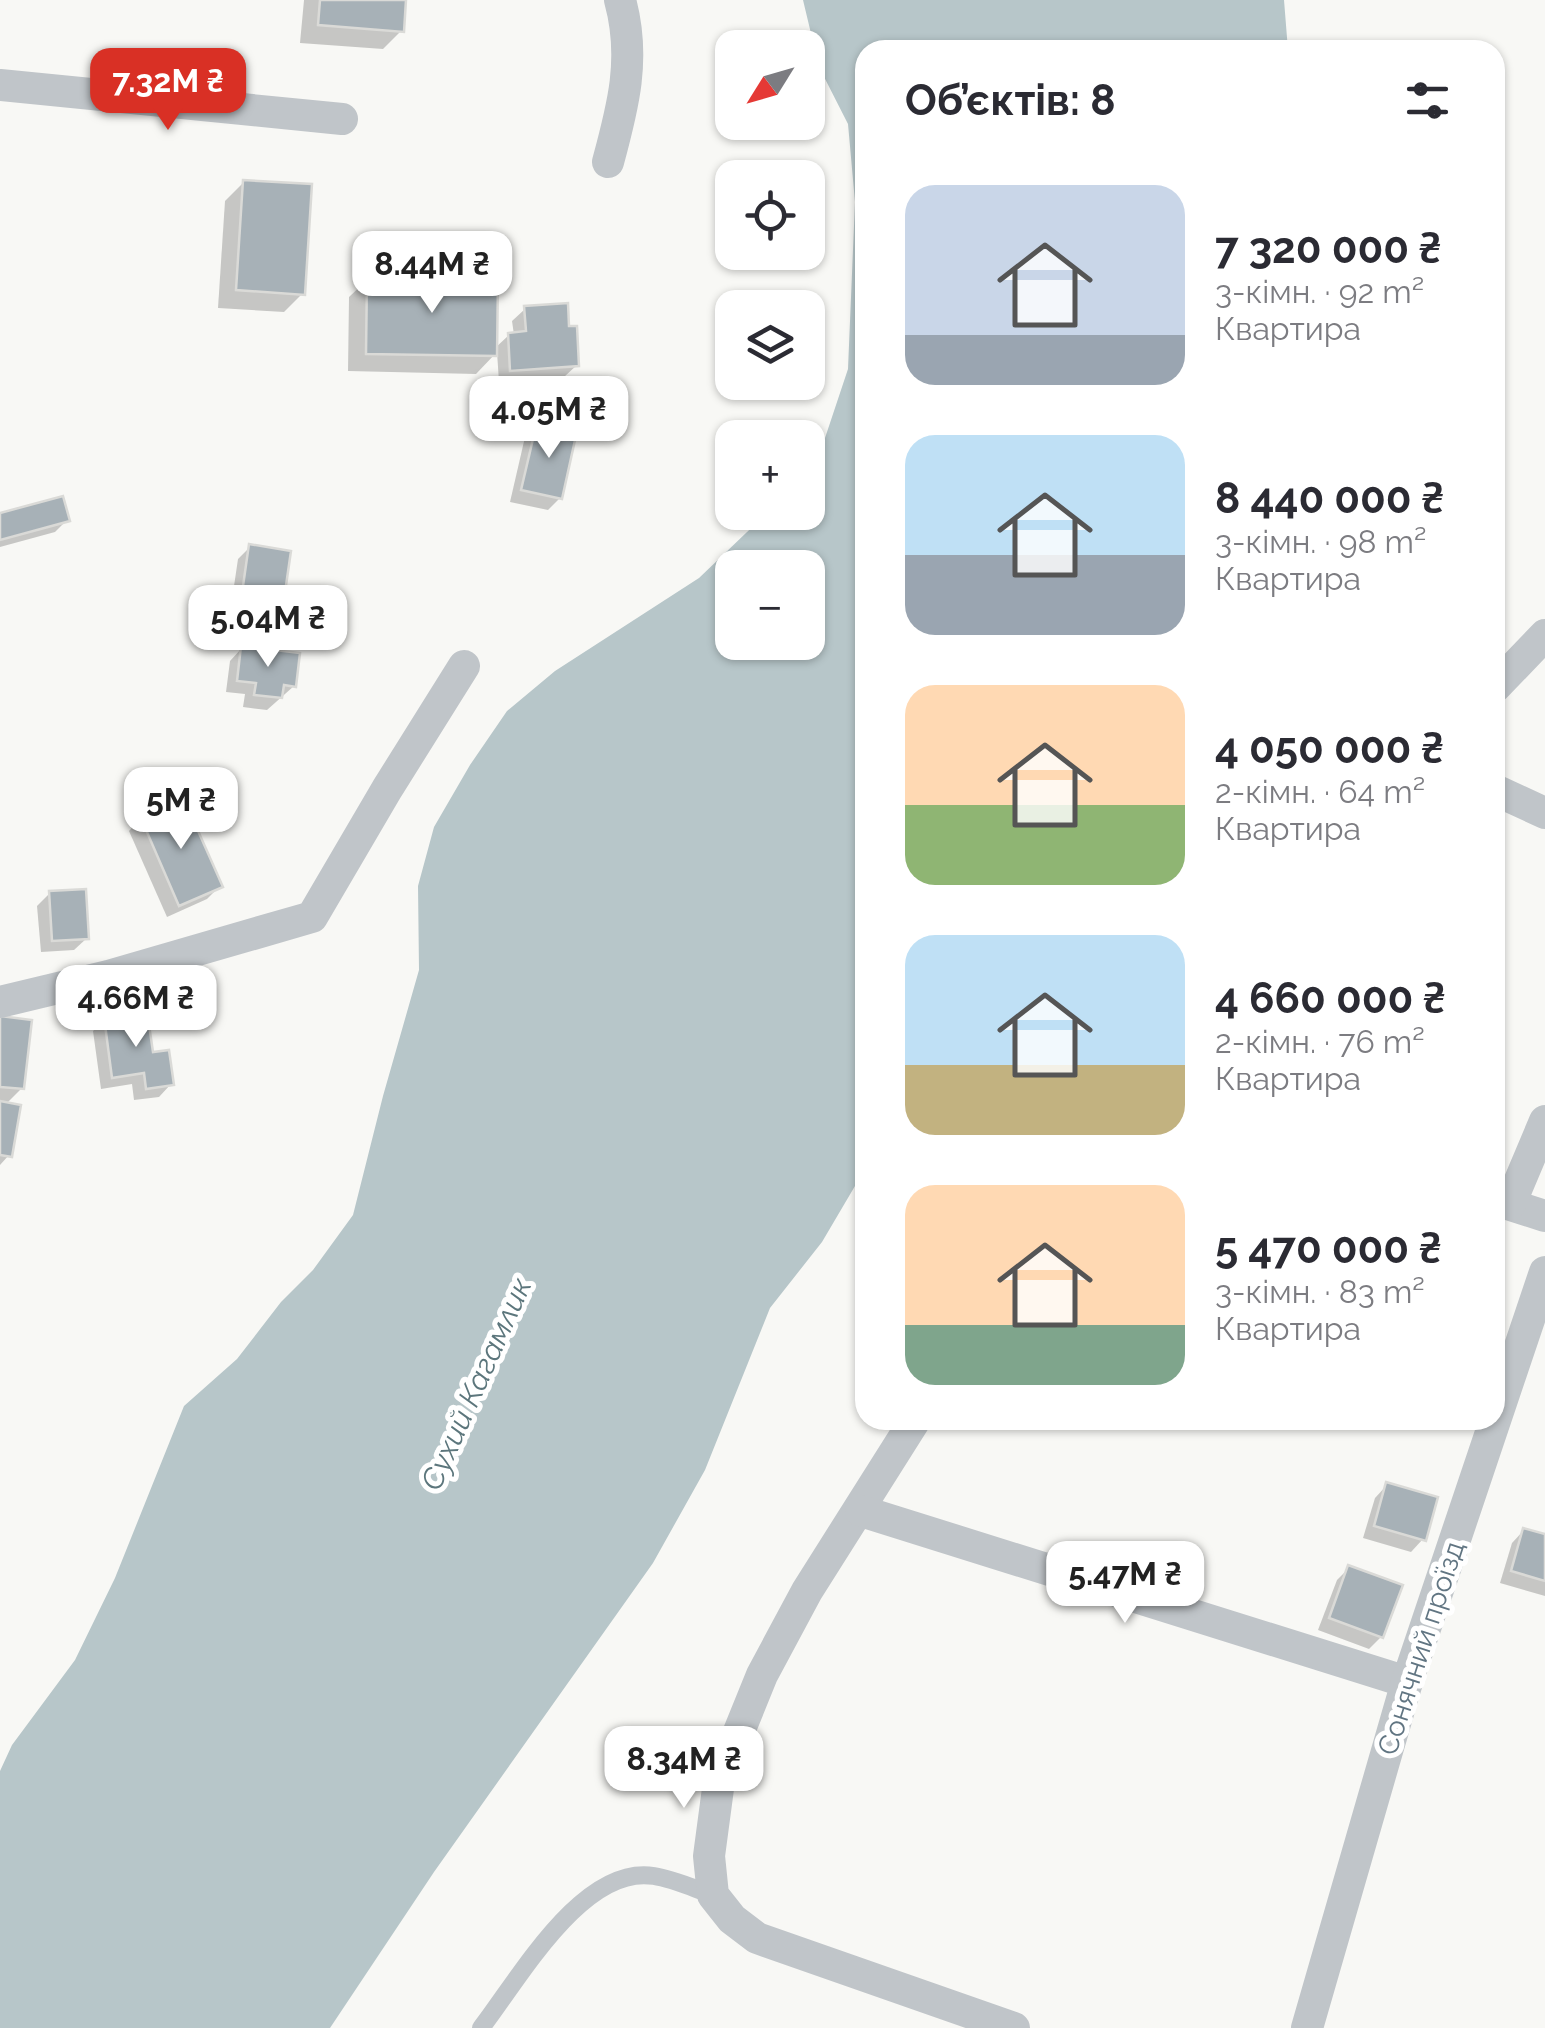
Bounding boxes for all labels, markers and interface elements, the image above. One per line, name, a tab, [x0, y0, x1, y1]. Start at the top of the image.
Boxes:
north arrow	[715, 30, 825, 140]
map controls	[715, 30, 825, 660]
pin: 7.32M ₴	[76, 48, 260, 133]
text: 7.32M ₴	[112, 62, 224, 99]
icon: filters	[1400, 73, 1455, 128]
text: Об’єктів: 8	[905, 76, 1116, 125]
button: locate	[715, 160, 825, 270]
text: 7 320 000 ₴	[1215, 224, 1442, 273]
icon: home	[985, 225, 1105, 345]
pin: 8.44M ₴	[340, 231, 524, 316]
text: 8.44M ₴	[374, 245, 490, 282]
text: 3-кімн. · 92 m²	[1215, 273, 1424, 310]
button: layers	[715, 290, 825, 400]
text: Квартира	[1215, 310, 1361, 347]
pin: 4.05M ₴	[457, 376, 641, 461]
text: 4.05M ₴	[491, 390, 607, 427]
button: +	[715, 420, 825, 530]
text: 8 440 000 ₴	[1215, 474, 1444, 523]
icon: home	[985, 475, 1105, 595]
text: 3-кімн. · 98 m²	[1215, 523, 1426, 560]
button: −	[715, 550, 825, 660]
text: Квартира	[1215, 560, 1361, 597]
pin: 5.04M ₴	[176, 585, 360, 670]
text: 5.04M ₴	[210, 599, 326, 636]
text: 4 050 000 ₴	[1215, 724, 1444, 773]
icon: home	[985, 725, 1105, 845]
pin: 5M ₴	[122, 767, 240, 852]
text: 2-кімн. · 64 m²	[1215, 773, 1425, 810]
text: 5M ₴	[146, 781, 216, 818]
text: Квартира	[1215, 810, 1361, 847]
pin: 4.66M ₴	[44, 965, 228, 1050]
text: 4 660 000 ₴	[1215, 974, 1446, 1023]
icon: home	[985, 975, 1105, 1095]
text: 4.66M ₴	[78, 979, 194, 1016]
text: 2-кімн. · 76 m²	[1215, 1023, 1425, 1060]
text: Квартира	[1215, 1060, 1361, 1097]
text: 5 470 000 ₴	[1215, 1224, 1442, 1273]
icon: home	[985, 1225, 1105, 1345]
water label: Сухий Кагамлик	[414, 1272, 539, 1496]
text: 3-кімн. · 83 m²	[1215, 1273, 1425, 1310]
text: Квартира	[1215, 1310, 1361, 1347]
street label: Сонячний проїзд	[1371, 1537, 1471, 1759]
pin: 5.47M ₴	[1033, 1541, 1217, 1626]
text: 5.47M ₴	[1068, 1555, 1182, 1592]
pin: 8.34M ₴	[592, 1726, 776, 1811]
text: 8.34M ₴	[626, 1740, 742, 1777]

